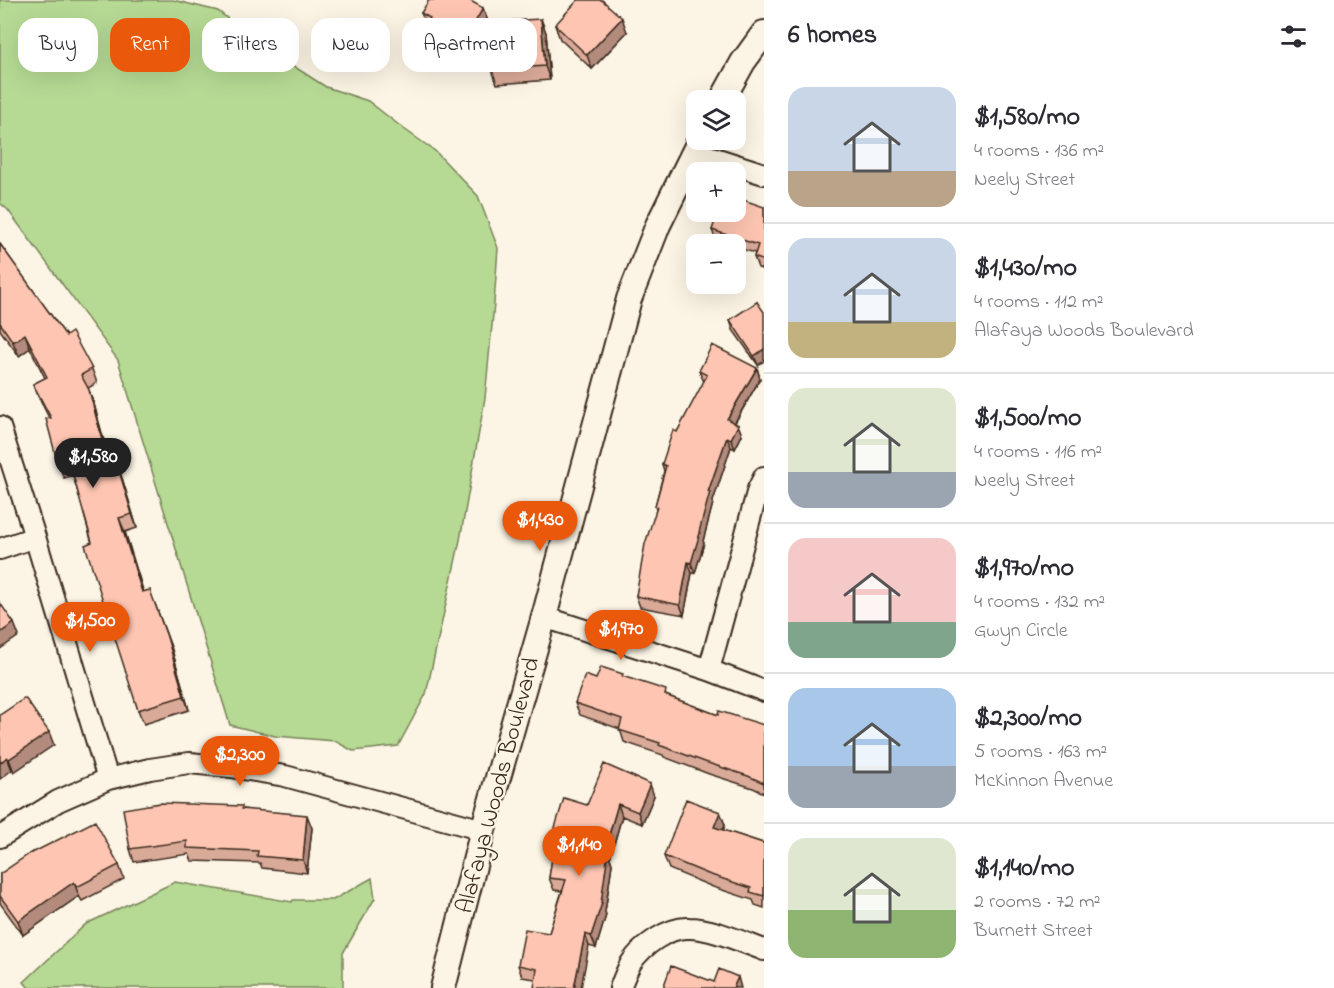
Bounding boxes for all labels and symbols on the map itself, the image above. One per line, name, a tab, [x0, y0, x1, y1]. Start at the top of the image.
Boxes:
pin: $1,580	[44, 438, 142, 489]
pin: $1,430	[491, 501, 589, 552]
pin: $1,500	[41, 602, 139, 653]
pin: $1,970	[572, 610, 670, 661]
street label: Alafaya Woods Boulevard	[448, 653, 552, 918]
pin: $2,300	[191, 736, 289, 787]
pin: $1,140	[530, 826, 628, 877]

